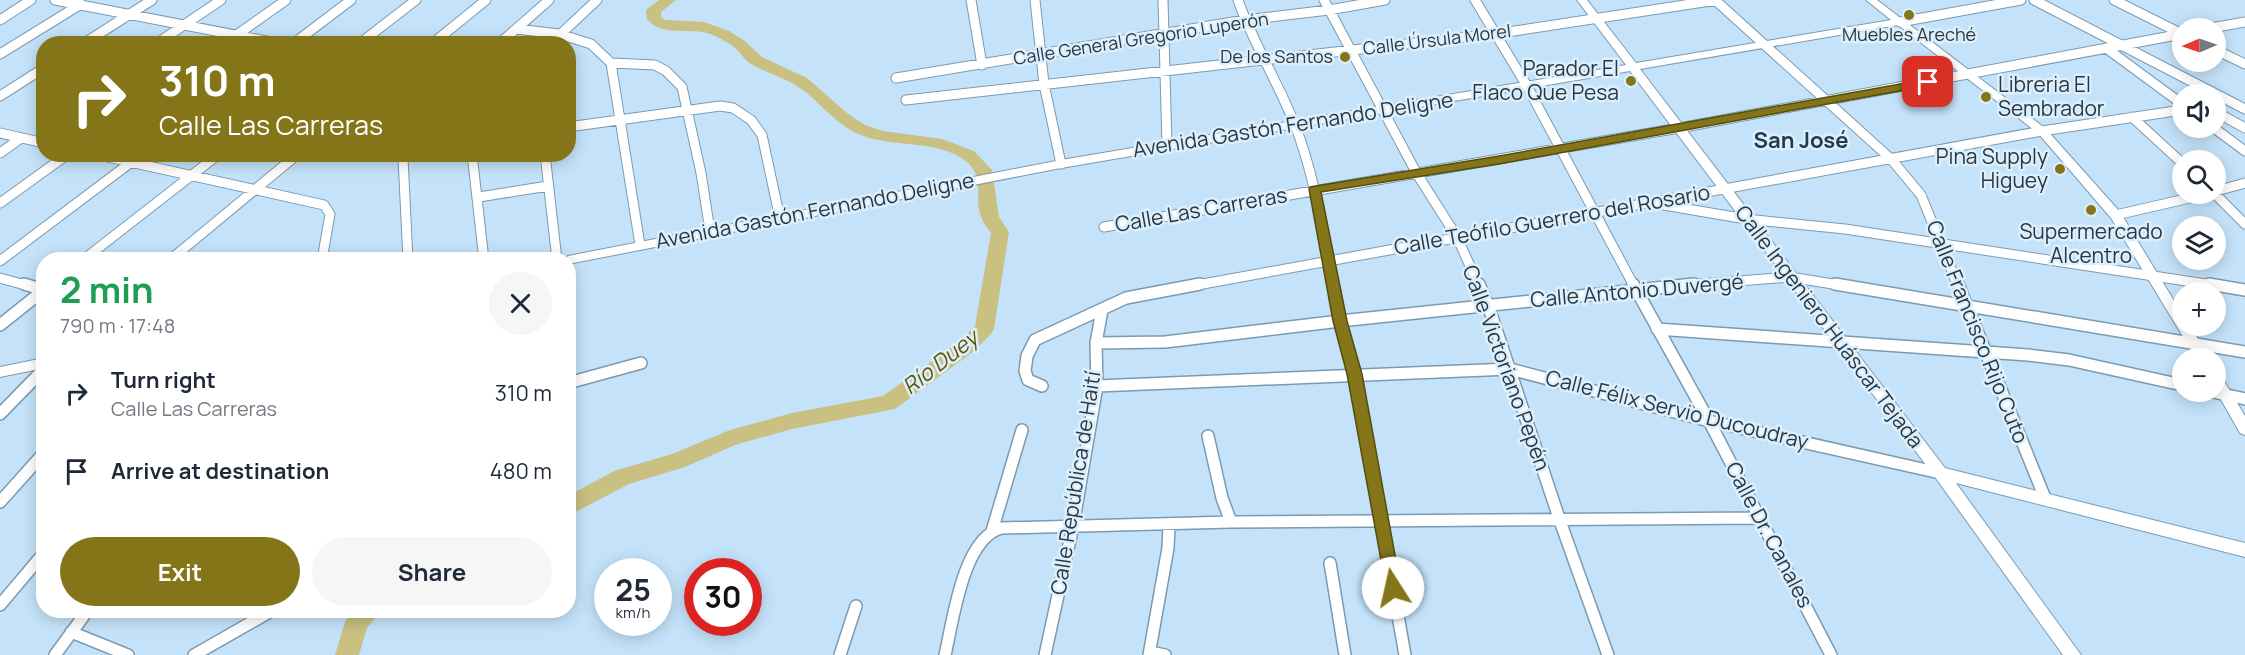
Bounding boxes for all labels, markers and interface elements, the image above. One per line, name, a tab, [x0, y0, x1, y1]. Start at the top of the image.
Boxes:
street label: Calle General Gregorio Luperón	[1012, 6, 1270, 70]
marker: Muebles Areché	[1902, 8, 1916, 22]
street label: Calle Úrsula Morel	[1362, 18, 1512, 60]
north arrow	[2172, 18, 2226, 72]
map controls	[2172, 18, 2226, 402]
place label: Muebles Areché	[1842, 22, 1976, 46]
place label: De los Santos	[1220, 44, 1333, 68]
marker: De los Santos	[1338, 50, 1352, 64]
text: 310 m	[159, 51, 276, 109]
place label: Parador El Flaco Que Pesa	[1472, 54, 1619, 106]
pin	[1902, 56, 1953, 107]
icon: right	[60, 60, 138, 138]
icon: arrive	[1911, 65, 1944, 98]
place label: Libreria El Sembrador	[1998, 70, 2105, 122]
marker: Parador El Flaco Que Pesa	[1624, 74, 1638, 88]
button: sound	[2172, 84, 2226, 138]
street label: Avenida Gastón Fernando Deligne	[1131, 85, 1455, 163]
marker: Libreria El Sembrador	[1979, 90, 1993, 104]
text: Calle Las Carreras	[159, 106, 383, 143]
district label: San José	[1754, 125, 1848, 155]
place label: Pina Supply Higuey	[1936, 142, 2048, 194]
button: search	[2172, 150, 2226, 204]
marker: Pina Supply Higuey	[2053, 162, 2067, 176]
street label: Avenida Gastón Fernando Deligne	[653, 165, 976, 255]
street label: Calle Teófilo Guerrero del Rosario	[1392, 177, 1712, 261]
street label: Calle Las Carreras	[1113, 180, 1289, 238]
street label: Calle Ingeniero Huáscar Tejada	[1729, 199, 1930, 453]
marker: Supermercado Alcentro	[2084, 203, 2098, 217]
street label: Calle Francisco Rijo Cuto	[1920, 216, 2035, 447]
button: layers	[2172, 216, 2226, 270]
place label: Supermercado Alcentro	[2019, 217, 2163, 269]
street label: Calle Victoriano Pepén	[1457, 261, 1557, 474]
text: 2 min	[60, 265, 154, 314]
street label: Calle Antonio Duvergé	[1529, 267, 1745, 313]
button: close	[489, 272, 552, 335]
button: +	[2172, 282, 2226, 336]
text: 790 m · 17:48	[60, 312, 175, 339]
water label: Río Duey	[896, 321, 987, 401]
button: −	[2172, 348, 2226, 402]
street label: Calle Félix Servio Ducoudray	[1543, 363, 1812, 455]
text: Turn right	[111, 365, 216, 395]
street label: Calle República de Haití	[1044, 369, 1107, 597]
icon: right	[60, 377, 93, 410]
text: 310 m	[495, 378, 552, 408]
text: Calle Las Carreras	[111, 395, 277, 422]
icon: arrive	[60, 455, 93, 488]
text: Arrive at destination	[111, 456, 329, 486]
text: 480 m	[490, 456, 552, 486]
street label: Calle Dr. Canales	[1720, 457, 1820, 612]
button: Exit	[60, 537, 300, 606]
button: Share	[312, 537, 552, 606]
position arrow	[1361, 556, 1425, 620]
speed limit sign: 30	[684, 558, 762, 636]
text: 25	[615, 569, 651, 610]
text: km/h	[616, 602, 650, 623]

